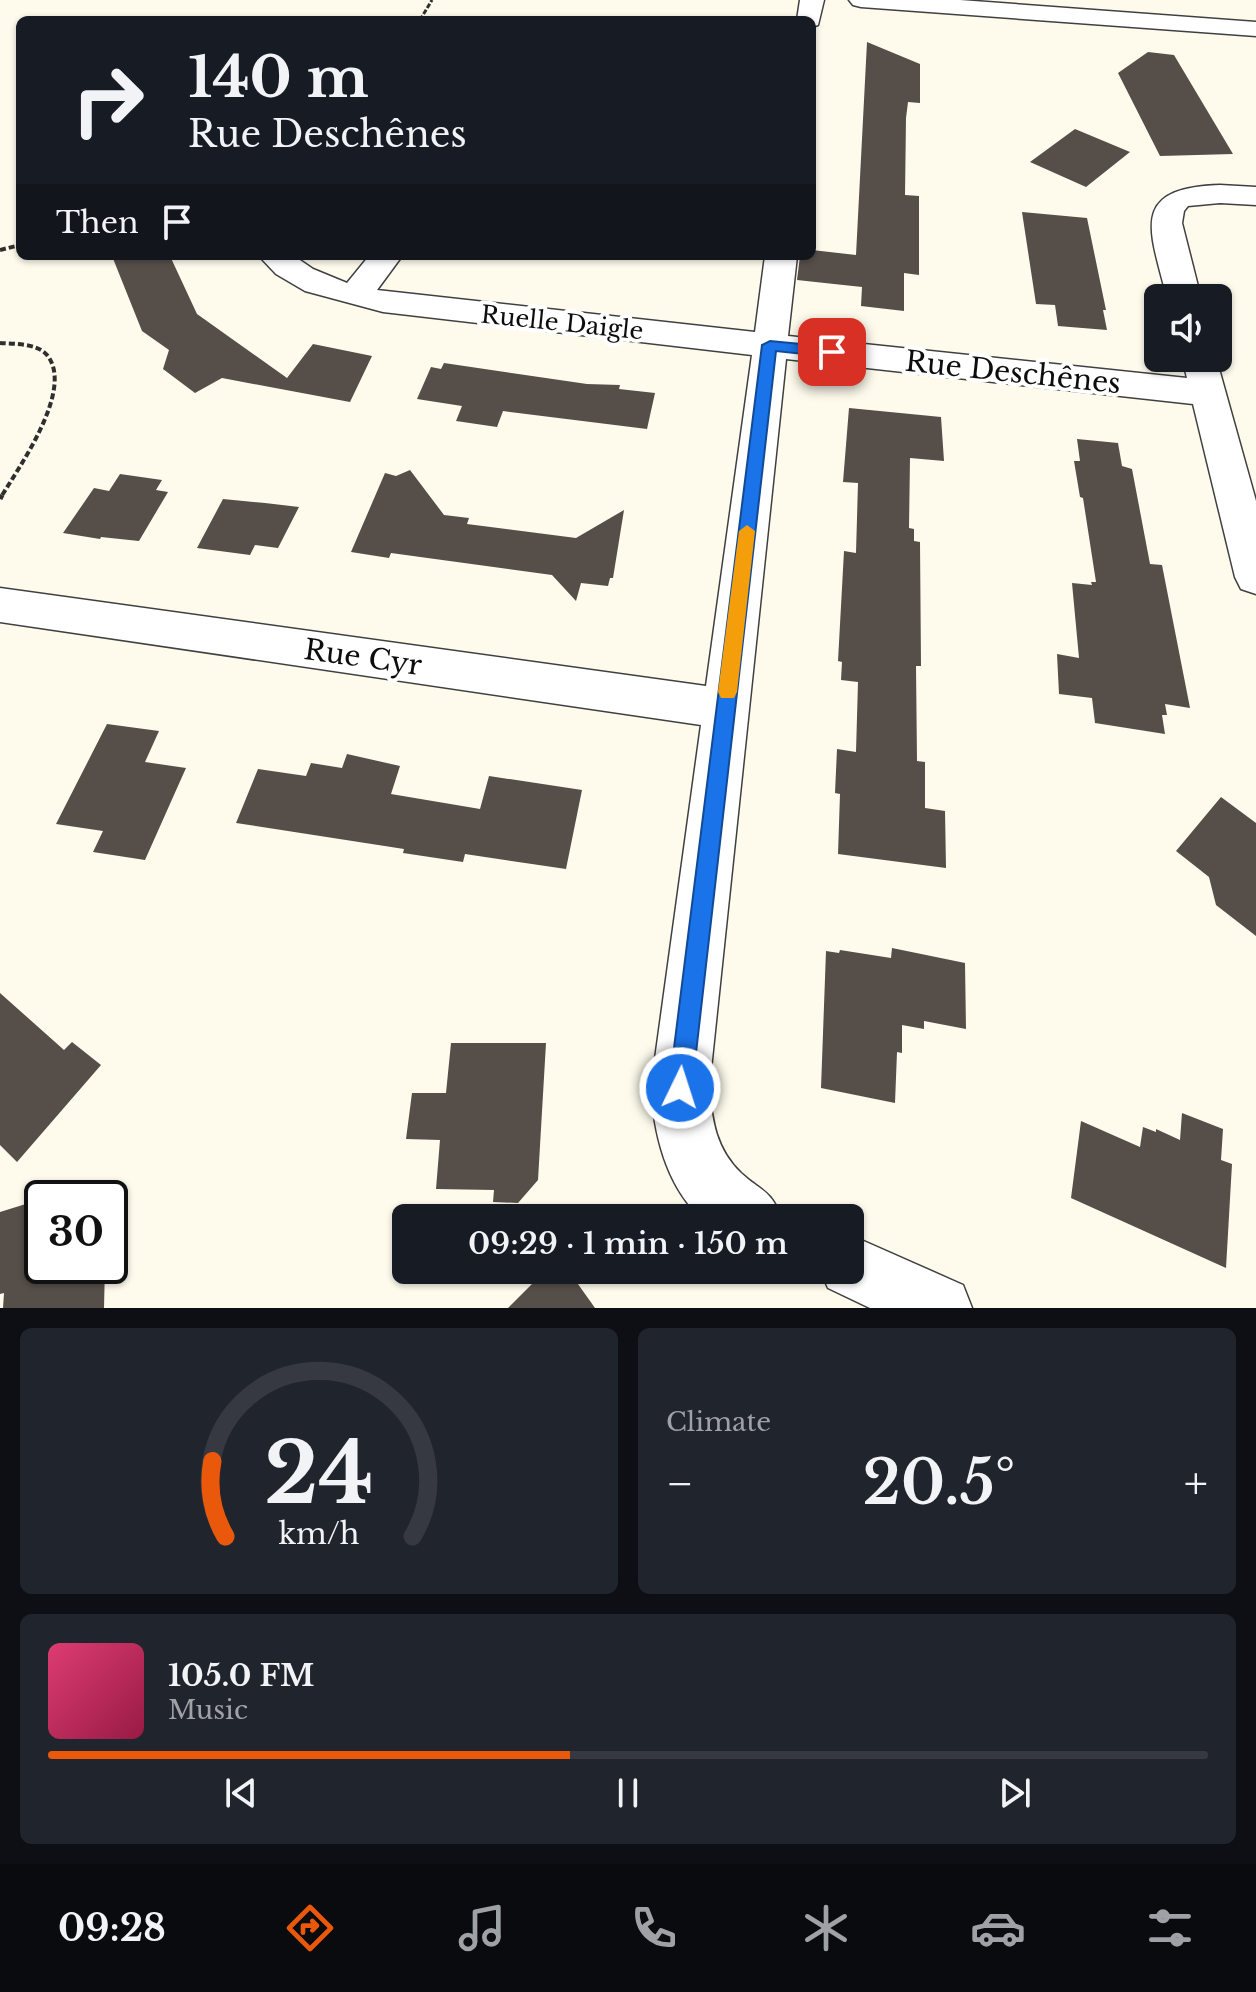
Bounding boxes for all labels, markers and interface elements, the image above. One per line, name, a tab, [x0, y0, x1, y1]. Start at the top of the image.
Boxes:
text: 140 m	[188, 43, 369, 112]
icon: right	[56, 48, 160, 152]
text: Rue Deschênes	[188, 112, 467, 157]
icon: arrive	[155, 200, 199, 244]
text: Then	[56, 204, 139, 241]
map controls	[1144, 284, 1232, 372]
button: sound	[1144, 284, 1232, 372]
street label: Ruelle Daigle	[479, 300, 645, 345]
pin	[798, 318, 866, 386]
icon: arrive	[810, 330, 854, 374]
street label: Rue Deschênes	[903, 344, 1123, 401]
street label: Rue Cyr	[302, 632, 425, 683]
position arrow	[638, 1046, 722, 1130]
speed limit sign: 30	[24, 1180, 128, 1284]
text: 09:29 · 1 min · 150 m	[468, 1225, 788, 1262]
text: Climate	[666, 1406, 771, 1438]
text: 24	[264, 1422, 374, 1525]
text: 20.5°	[862, 1446, 1015, 1520]
text: −	[666, 1456, 694, 1511]
text: +	[1184, 1456, 1208, 1511]
text: km/h	[278, 1516, 360, 1552]
text: 105.0 FM	[168, 1657, 314, 1694]
text: Music	[168, 1694, 248, 1726]
icon: previous	[219, 1771, 263, 1815]
icon: pause	[606, 1771, 650, 1815]
icon: next	[993, 1771, 1037, 1815]
icon: directions	[282, 1900, 338, 1956]
icon: music	[454, 1900, 510, 1956]
icon: phone	[626, 1900, 682, 1956]
icon: climate	[798, 1900, 854, 1956]
icon: car	[970, 1900, 1026, 1956]
icon: filters	[1142, 1900, 1198, 1956]
text: 09:28	[58, 1906, 166, 1951]

